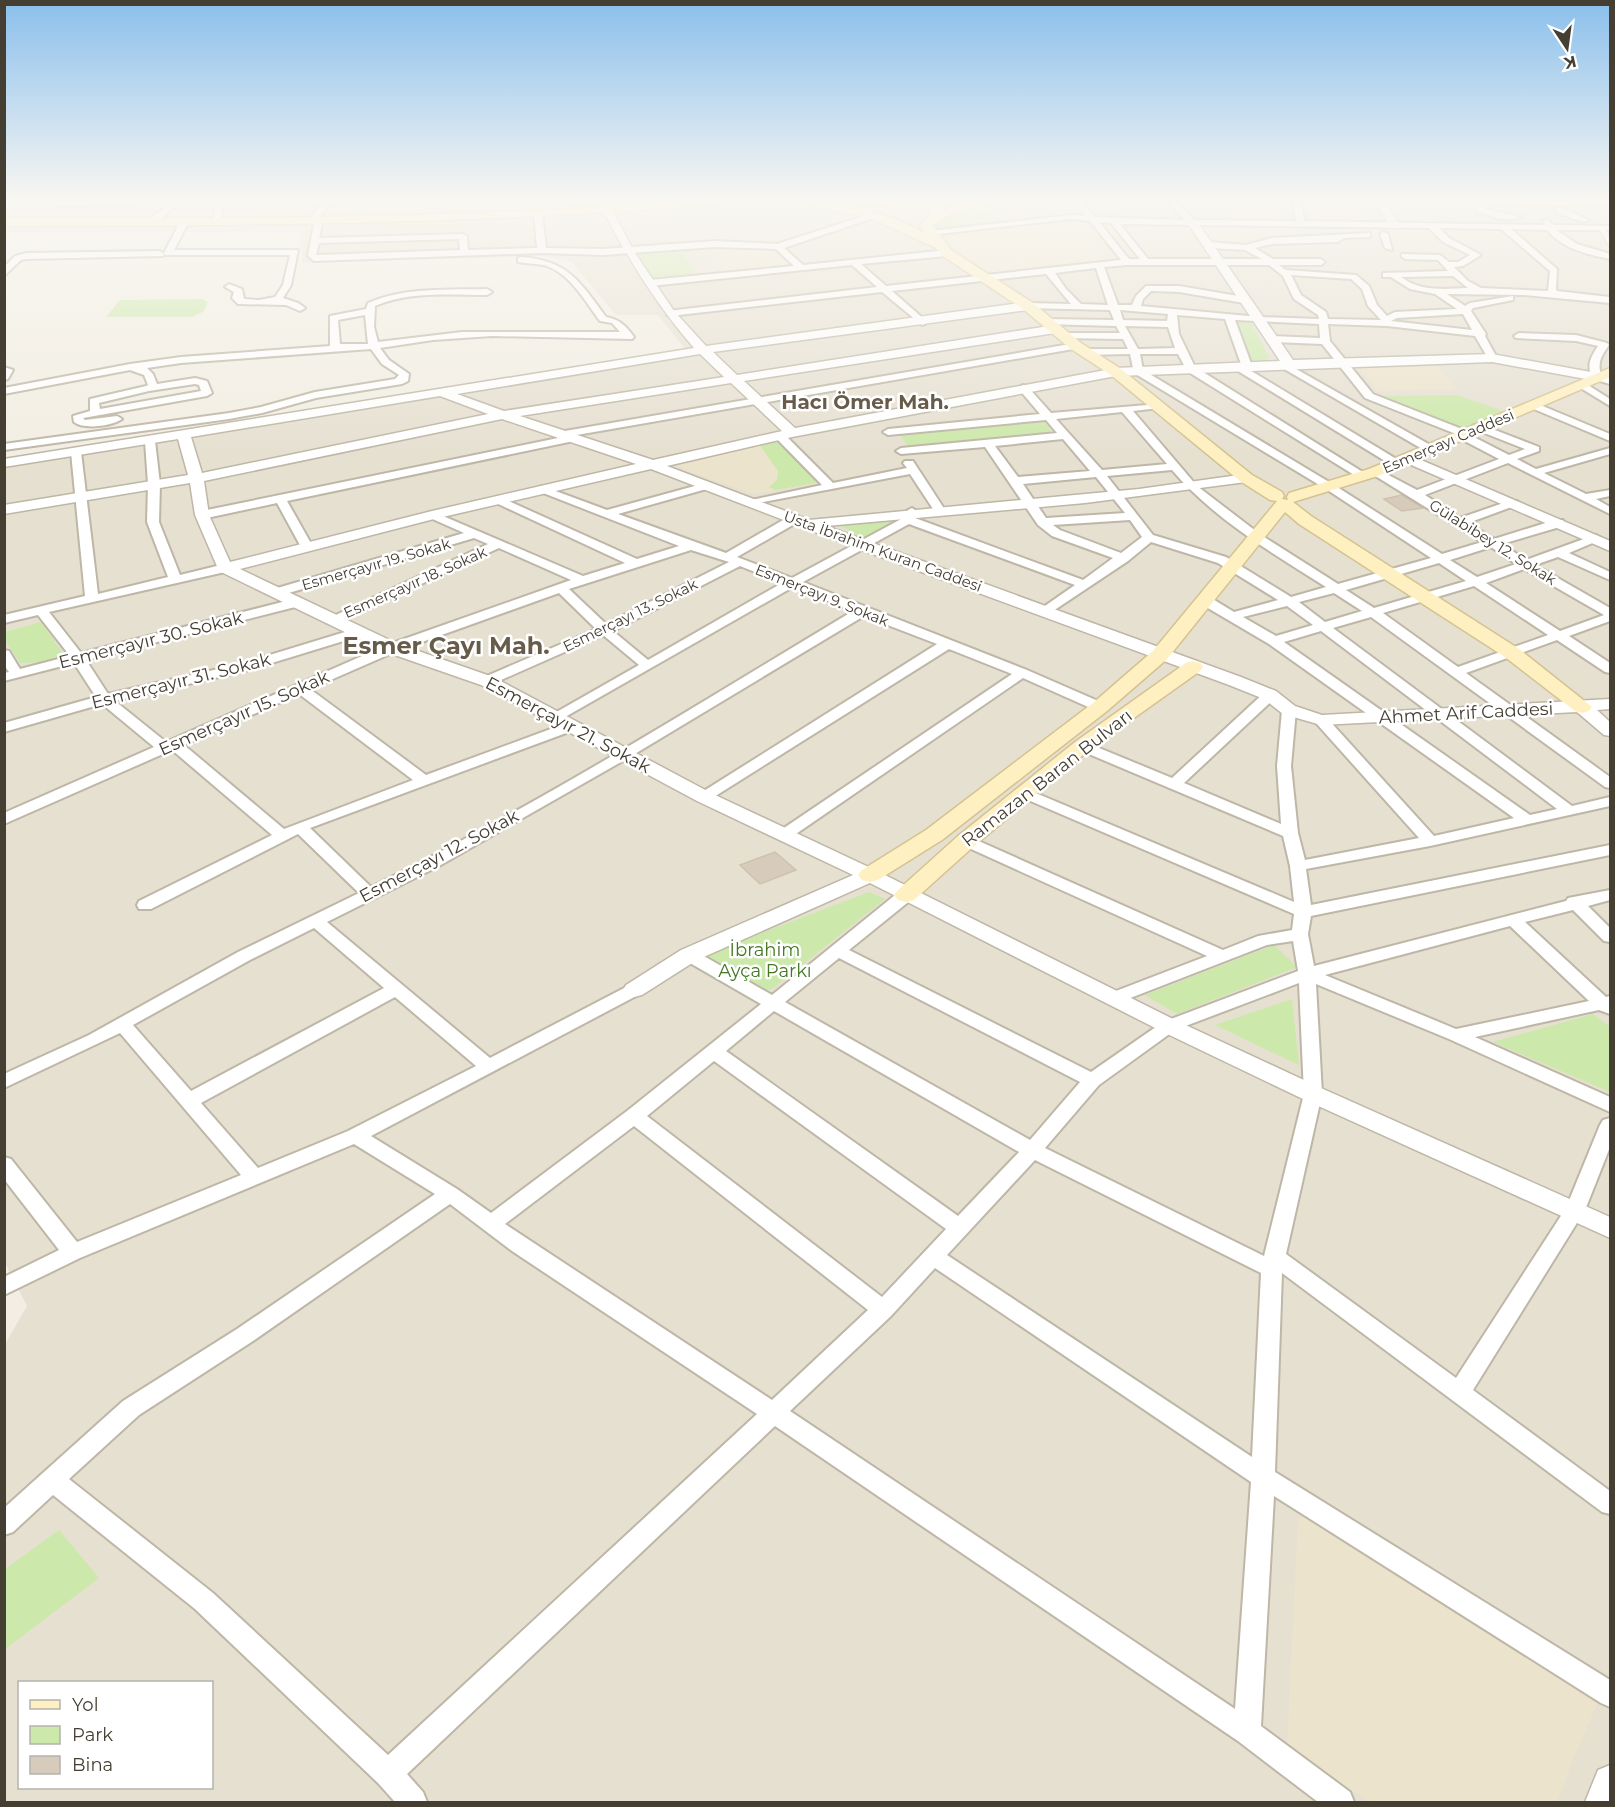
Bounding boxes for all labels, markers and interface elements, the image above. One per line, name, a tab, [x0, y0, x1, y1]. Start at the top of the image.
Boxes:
north arrow	[1537, 18, 1597, 78]
text: K	[1561, 52, 1578, 73]
district label: Hacı Ömer Mah.	[781, 390, 949, 414]
street label: Esmerçayı Caddesi	[1379, 405, 1517, 477]
street label: Gülabibey 12. Sokak	[1426, 495, 1560, 589]
street label: Usta İbrahim Kuran Caddesi	[781, 506, 985, 596]
street label: Esmerçayır 19. Sokak	[299, 534, 453, 594]
street label: Esmerçayır 18. Sokak	[340, 542, 490, 622]
street label: Esmerçayı 9. Sokak	[752, 560, 892, 631]
street label: Esmerçayı 13. Sokak	[560, 574, 700, 656]
street label: Esmerçayır 30. Sokak	[56, 606, 246, 674]
district label: Esmer Çayı Mah.	[342, 631, 550, 660]
street label: Esmerçayır 31. Sokak	[89, 648, 273, 714]
street label: Esmerçayır 15. Sokak	[155, 665, 333, 760]
street label: Esmerçayır 21. Sokak	[482, 672, 655, 778]
street label: Ahmet Arif Caddesi	[1378, 697, 1554, 729]
street label: Ramazan Baran Bulvarı	[957, 704, 1137, 852]
street label: Esmerçayı 12. Sokak	[356, 805, 523, 907]
park label: İbrahim Ayça Parkı	[718, 939, 812, 982]
legend	[18, 1681, 213, 1789]
text: Yol	[72, 1694, 98, 1716]
text: Park	[72, 1724, 113, 1746]
text: Bina	[72, 1754, 113, 1776]

